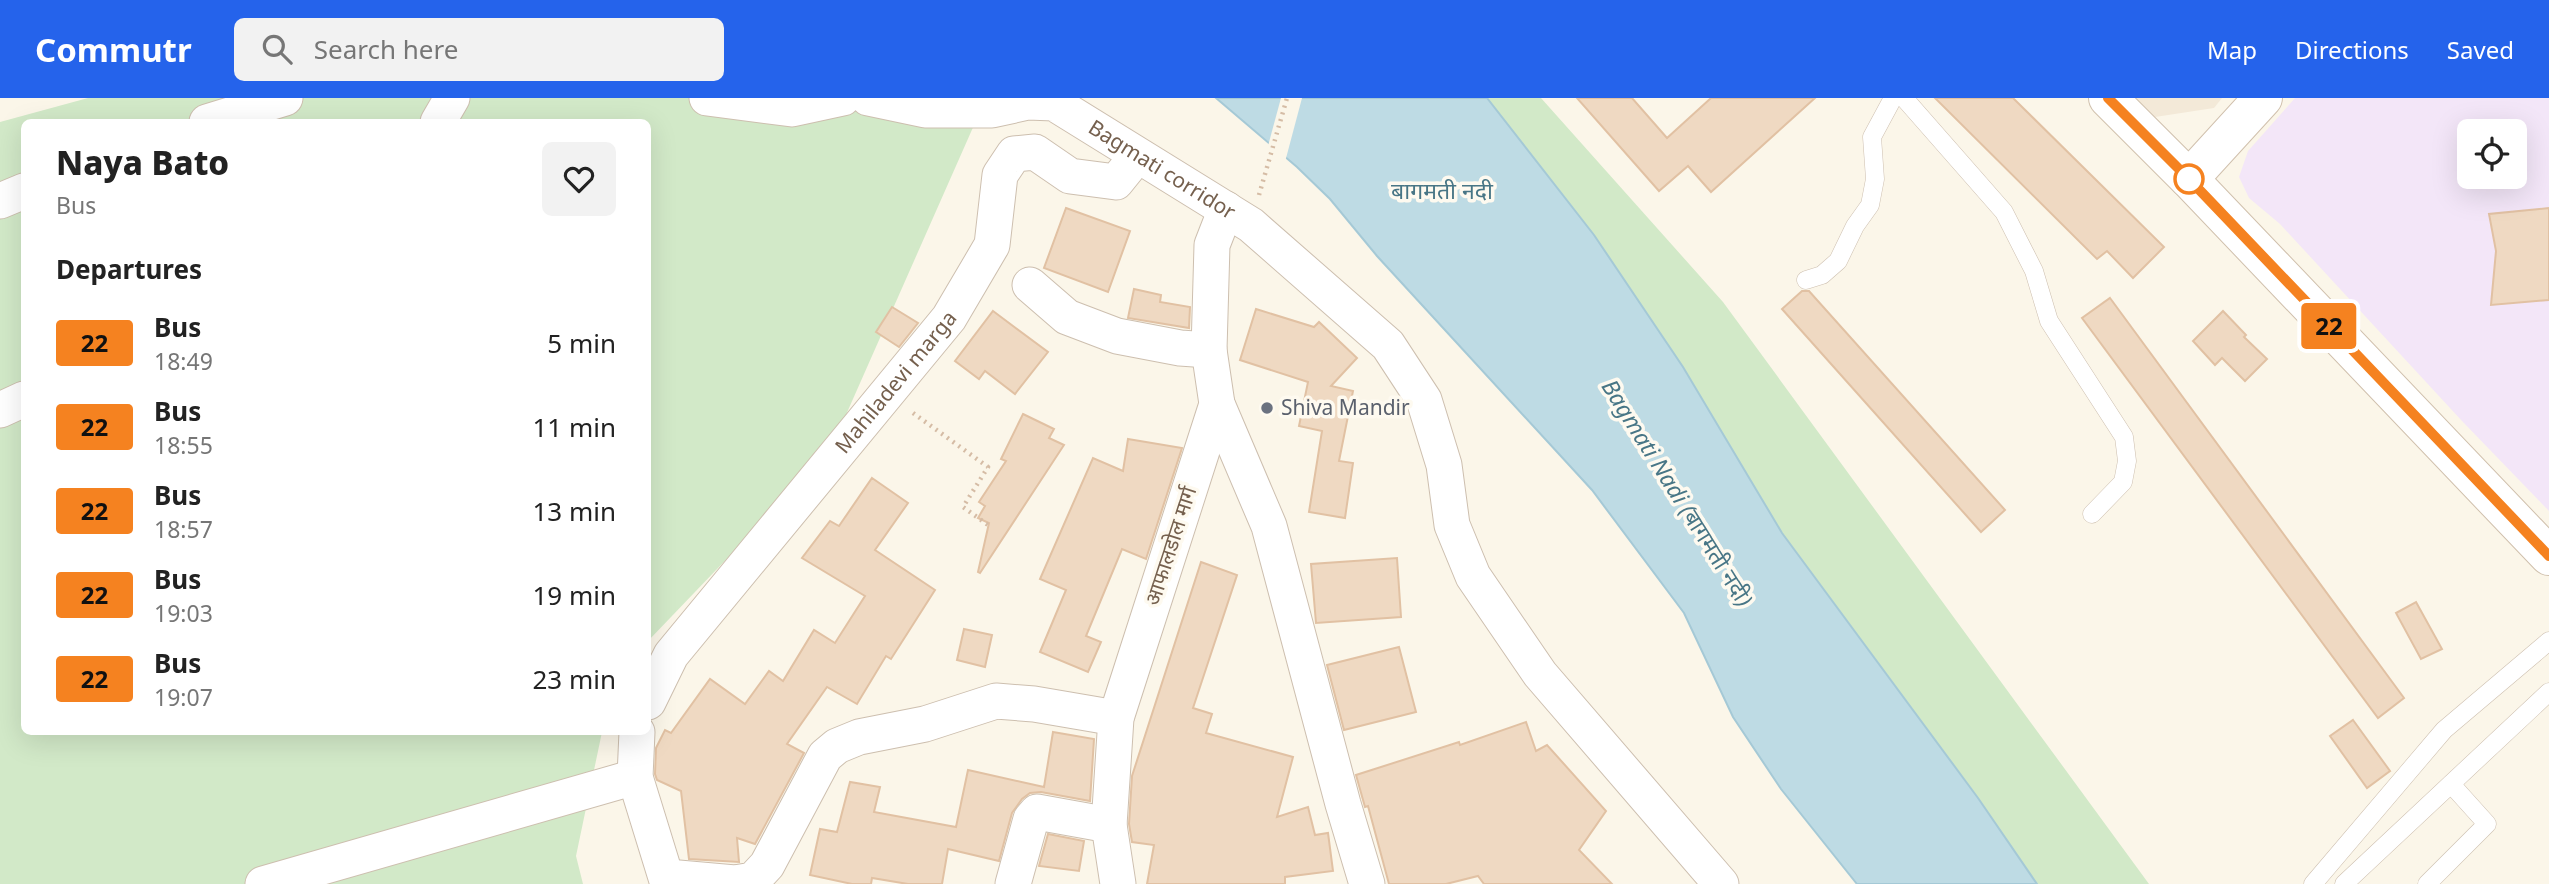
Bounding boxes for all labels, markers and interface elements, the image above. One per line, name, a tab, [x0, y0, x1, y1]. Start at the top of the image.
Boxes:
search box	[234, 18, 724, 81]
text: Commutr	[35, 27, 192, 72]
icon: search	[258, 30, 296, 68]
text: Search here	[314, 31, 458, 67]
text: Map	[2207, 33, 2257, 66]
text: Directions	[2295, 33, 2409, 66]
text: Saved	[2447, 33, 2514, 66]
street label: Bagmati corridor	[1084, 113, 1242, 225]
map controls	[2457, 119, 2527, 189]
button: locate	[2457, 119, 2527, 189]
text: Naya Bato	[56, 140, 229, 185]
button: heart	[542, 142, 616, 216]
unlabelled marker	[2174, 164, 2204, 194]
water label: बागमती नदी	[1391, 174, 1494, 206]
text: Bus	[56, 189, 96, 221]
text: Departures	[56, 251, 202, 287]
line badge: 22	[2298, 303, 2360, 349]
street label: Mahiladevi marga	[828, 304, 962, 459]
text: Bus	[154, 309, 201, 345]
text: 22	[2315, 309, 2343, 342]
text: 5 min	[547, 325, 616, 361]
text: 22	[81, 326, 108, 359]
text: 18:49	[154, 345, 213, 377]
water label: Bagmati Nadi (बागमती नदी)	[1595, 373, 1761, 612]
text: Bus	[154, 393, 201, 429]
place label: Shiva Mandir	[1281, 393, 1410, 421]
marker: Shiva Mandir	[1259, 400, 1275, 416]
text: 11 min	[532, 409, 616, 445]
text: 22	[81, 410, 108, 443]
text: 18:55	[154, 429, 213, 461]
text: Bus	[154, 477, 201, 513]
street label: आफालडोल मार्ग	[1138, 482, 1203, 609]
text: 13 min	[532, 493, 616, 529]
text: 22	[81, 494, 108, 527]
text: 18:57	[154, 513, 213, 545]
text: Bus	[154, 561, 201, 597]
text: 19 min	[532, 577, 616, 613]
text: 22	[81, 578, 108, 611]
text: 19:03	[154, 597, 213, 629]
text: Bus	[154, 645, 201, 681]
text: 23 min	[532, 661, 616, 697]
text: 22	[81, 662, 108, 695]
text: 19:07	[154, 681, 213, 713]

